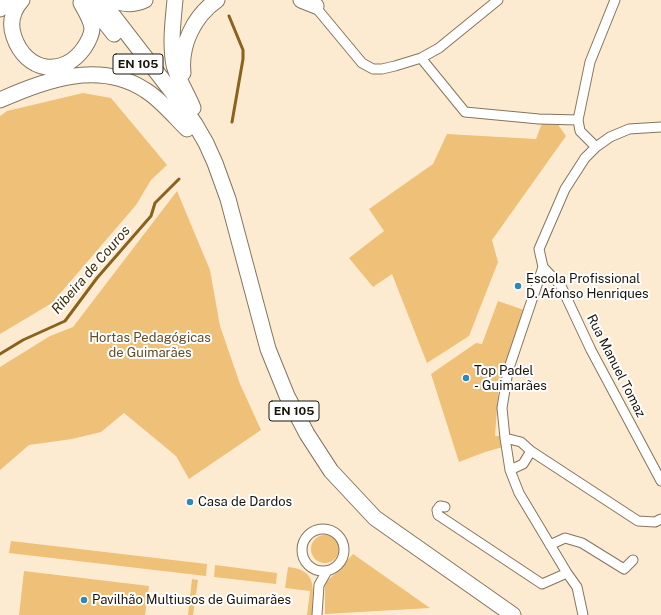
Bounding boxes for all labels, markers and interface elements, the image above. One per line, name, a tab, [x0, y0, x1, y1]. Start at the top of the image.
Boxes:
road number: EN 105	[113, 54, 163, 74]
water label: Ribeira de Couros	[48, 223, 134, 317]
place label: Escola Profissional D. Afonso Henriques	[526, 271, 649, 302]
marker: Escola Profissional D. Afonso Henriques	[513, 281, 523, 291]
street label: Rua Manuel Tomaz	[583, 312, 649, 420]
park label: Hortas Pedagógicas de Guimarães	[89, 330, 211, 361]
place label: Top Padel - Guimarães	[474, 363, 547, 394]
marker: Top Padel - Guimarães	[461, 373, 471, 383]
road number: EN 105	[269, 401, 319, 421]
place label: Casa de Dardos	[198, 494, 292, 510]
marker: Casa de Dardos	[185, 497, 195, 507]
place label: Pavilhão Multiusos de Guimarães	[92, 592, 291, 608]
marker: Pavilhão Multiusos de Guimarães	[79, 595, 89, 605]

